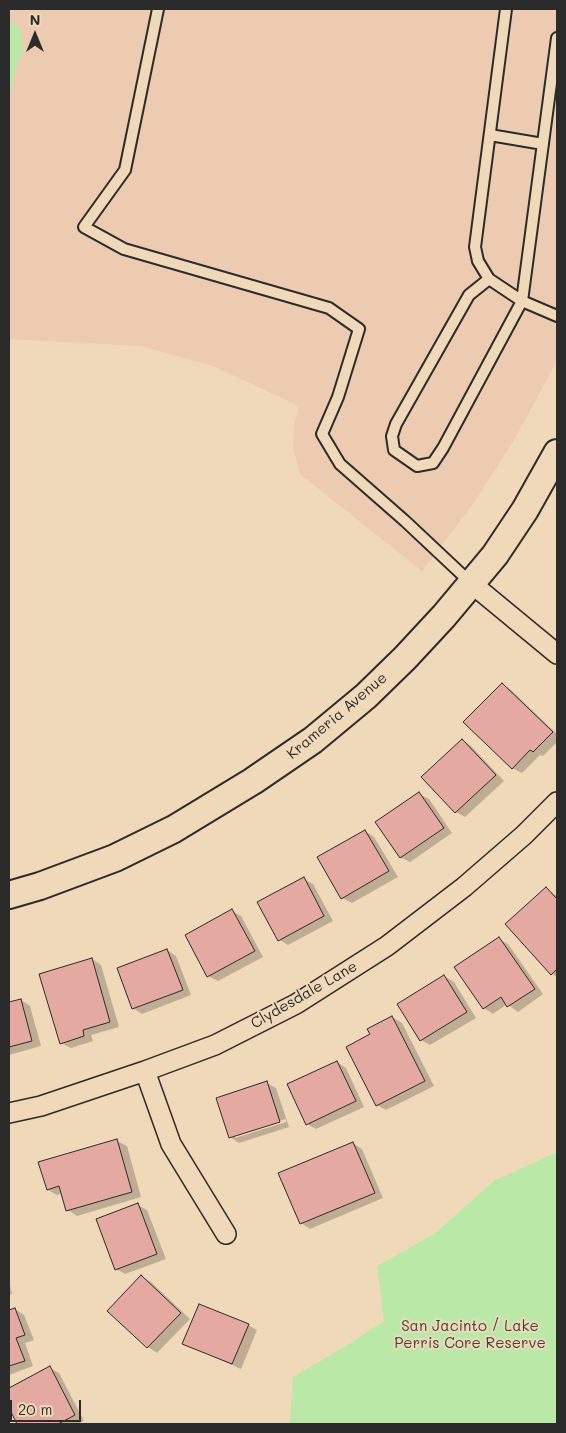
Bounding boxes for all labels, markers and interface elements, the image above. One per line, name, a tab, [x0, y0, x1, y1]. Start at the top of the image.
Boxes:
north arrow	[10, 10, 60, 60]
text: N	[30, 10, 40, 29]
street label: Krameria Avenue	[283, 669, 391, 763]
street label: Clydesdale Lane	[248, 957, 360, 1033]
park label: San Jacinto / Lake Perris Core Reserve	[394, 1317, 546, 1352]
scale bar	[12, 1390, 84, 1422]
text: 20 m	[18, 1399, 52, 1419]

